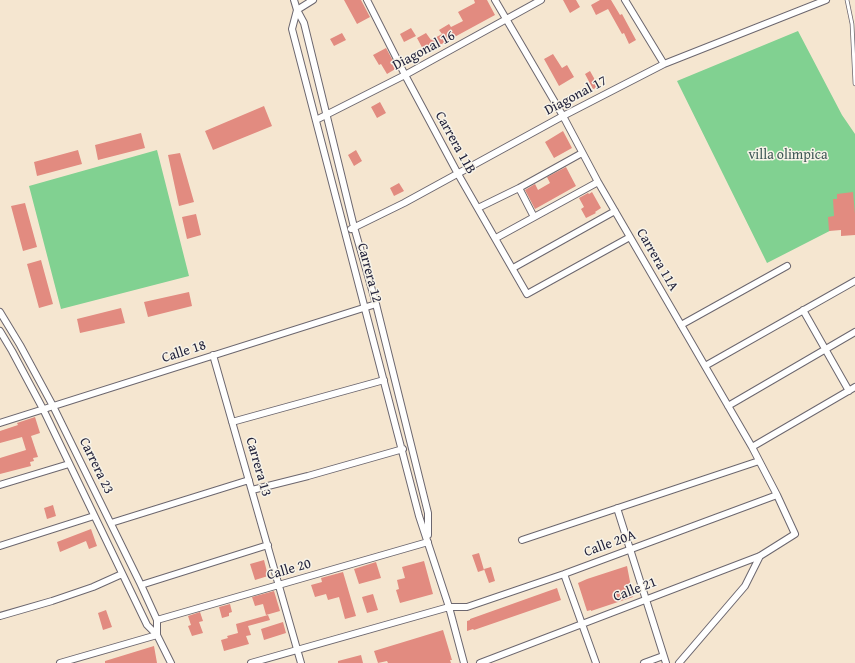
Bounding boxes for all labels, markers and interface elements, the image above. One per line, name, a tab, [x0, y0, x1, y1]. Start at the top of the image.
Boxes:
street label: Diagonal 16	[390, 28, 458, 74]
street label: Diagonal 17	[542, 73, 610, 119]
street label: Carrera 11B	[431, 109, 479, 177]
park label: villa olimpica	[748, 147, 828, 163]
street label: Carrera 11A	[632, 226, 682, 294]
street label: Carrera 12	[353, 241, 385, 305]
street label: Calle 18	[160, 337, 208, 367]
street label: Carrera 23	[75, 435, 117, 497]
street label: Carrera 13	[242, 435, 274, 499]
street label: Calle 20A	[582, 527, 638, 561]
street label: Calle 20	[265, 556, 313, 584]
street label: Calle 21	[611, 574, 659, 606]

